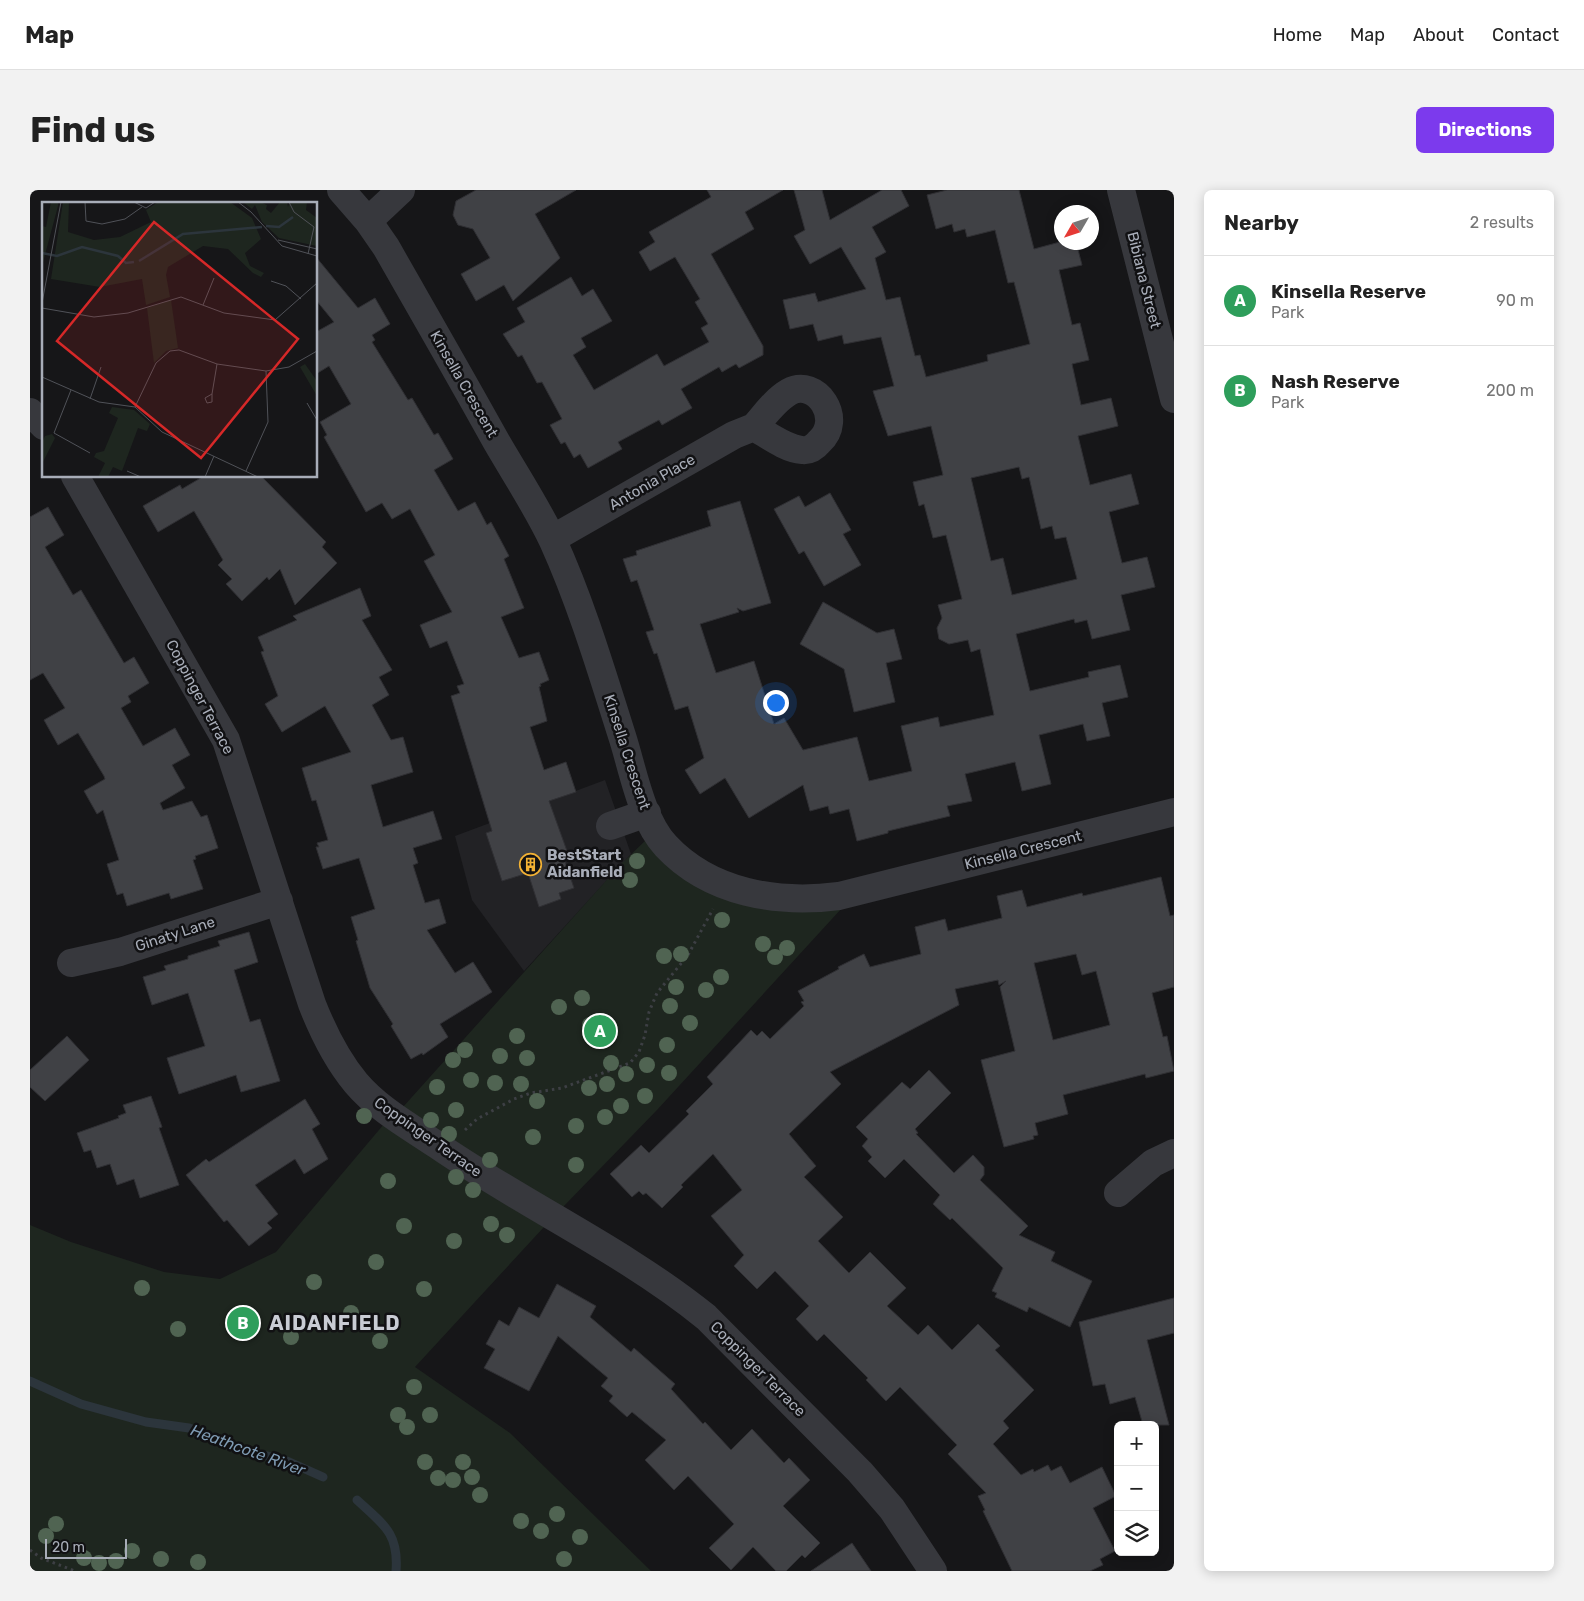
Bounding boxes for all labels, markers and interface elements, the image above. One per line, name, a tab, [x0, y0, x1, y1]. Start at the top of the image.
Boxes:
text: Map	[25, 21, 74, 49]
text: Home	[1273, 24, 1322, 46]
text: Map	[1350, 24, 1385, 46]
text: About	[1413, 24, 1464, 46]
text: Contact	[1492, 24, 1559, 46]
button: Directions	[1416, 107, 1554, 153]
text: Find us	[30, 109, 155, 151]
inset map	[42, 202, 318, 478]
north arrow	[1054, 205, 1099, 250]
text: Nearby	[1224, 210, 1299, 235]
text: 2 results	[1470, 213, 1534, 232]
street label: Bibiana Street	[1123, 230, 1165, 330]
text: Kinsella Reserve	[1271, 280, 1426, 303]
text: A	[1234, 291, 1246, 310]
text: 90 m	[1496, 291, 1534, 310]
text: Park	[1271, 303, 1304, 322]
street label: Kinsella Crescent	[426, 327, 502, 441]
text: Nash Reserve	[1271, 370, 1400, 393]
text: B	[1234, 381, 1246, 400]
text: 200 m	[1486, 381, 1534, 400]
text: Park	[1271, 393, 1304, 412]
street label: Antonia Place	[606, 450, 698, 514]
street label: Coppinger Terrace	[162, 637, 238, 757]
your location	[763, 690, 789, 716]
street label: Kinsella Crescent	[600, 692, 654, 812]
street label: Kinsella Crescent	[963, 827, 1084, 873]
place label: BestStart Aidanfield	[547, 846, 623, 881]
building icon: BestStart Aidanfield	[519, 852, 543, 876]
street label: Ginaty Lane	[133, 913, 217, 955]
pin: A	[584, 1012, 616, 1050]
street label: Coppinger Terrace	[371, 1093, 485, 1181]
pin: B	[227, 1304, 259, 1342]
district label: AIDANFIELD	[269, 1311, 401, 1335]
street label: Coppinger Terrace	[707, 1318, 809, 1420]
water label: Heathcote River	[188, 1420, 309, 1480]
map controls	[1114, 1421, 1159, 1556]
button: +	[1114, 1421, 1159, 1466]
button: −	[1114, 1466, 1159, 1511]
button: layers	[1114, 1511, 1159, 1556]
scale bar	[45, 1536, 128, 1559]
text: 20 m	[52, 1539, 85, 1556]

